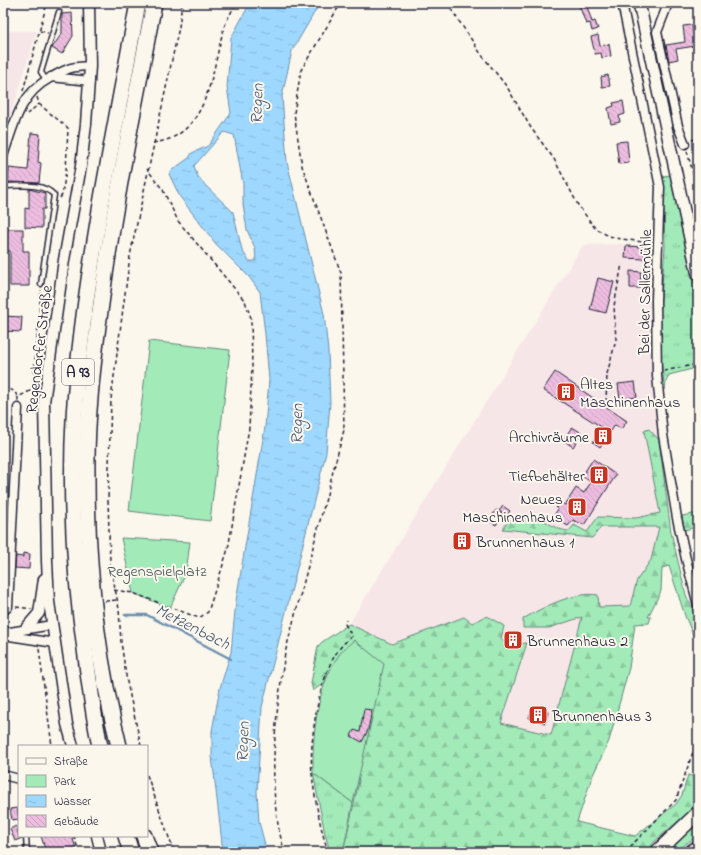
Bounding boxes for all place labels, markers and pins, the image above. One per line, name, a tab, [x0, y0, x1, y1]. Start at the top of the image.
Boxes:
place label: Altes Maschinenhaus	[580, 373, 681, 415]
building icon: Altes Maschinenhaus	[555, 381, 577, 403]
building icon: Archivräume	[592, 425, 614, 447]
place label: Archivräume	[509, 426, 590, 450]
building icon: Tiefbehälter	[588, 464, 610, 486]
place label: Tiefbehälter	[508, 465, 585, 489]
place label: Neues Maschinenhaus	[462, 488, 563, 530]
building icon: Neues Maschinenhaus	[566, 496, 588, 518]
building icon: Brunnenhaus 1	[451, 530, 473, 552]
place label: Brunnenhaus 1	[475, 531, 574, 555]
building icon: Brunnenhaus 2	[502, 629, 524, 651]
place label: Brunnenhaus 2	[526, 630, 628, 654]
building icon: Brunnenhaus 3	[527, 704, 549, 726]
place label: Brunnenhaus 3	[551, 705, 652, 729]

